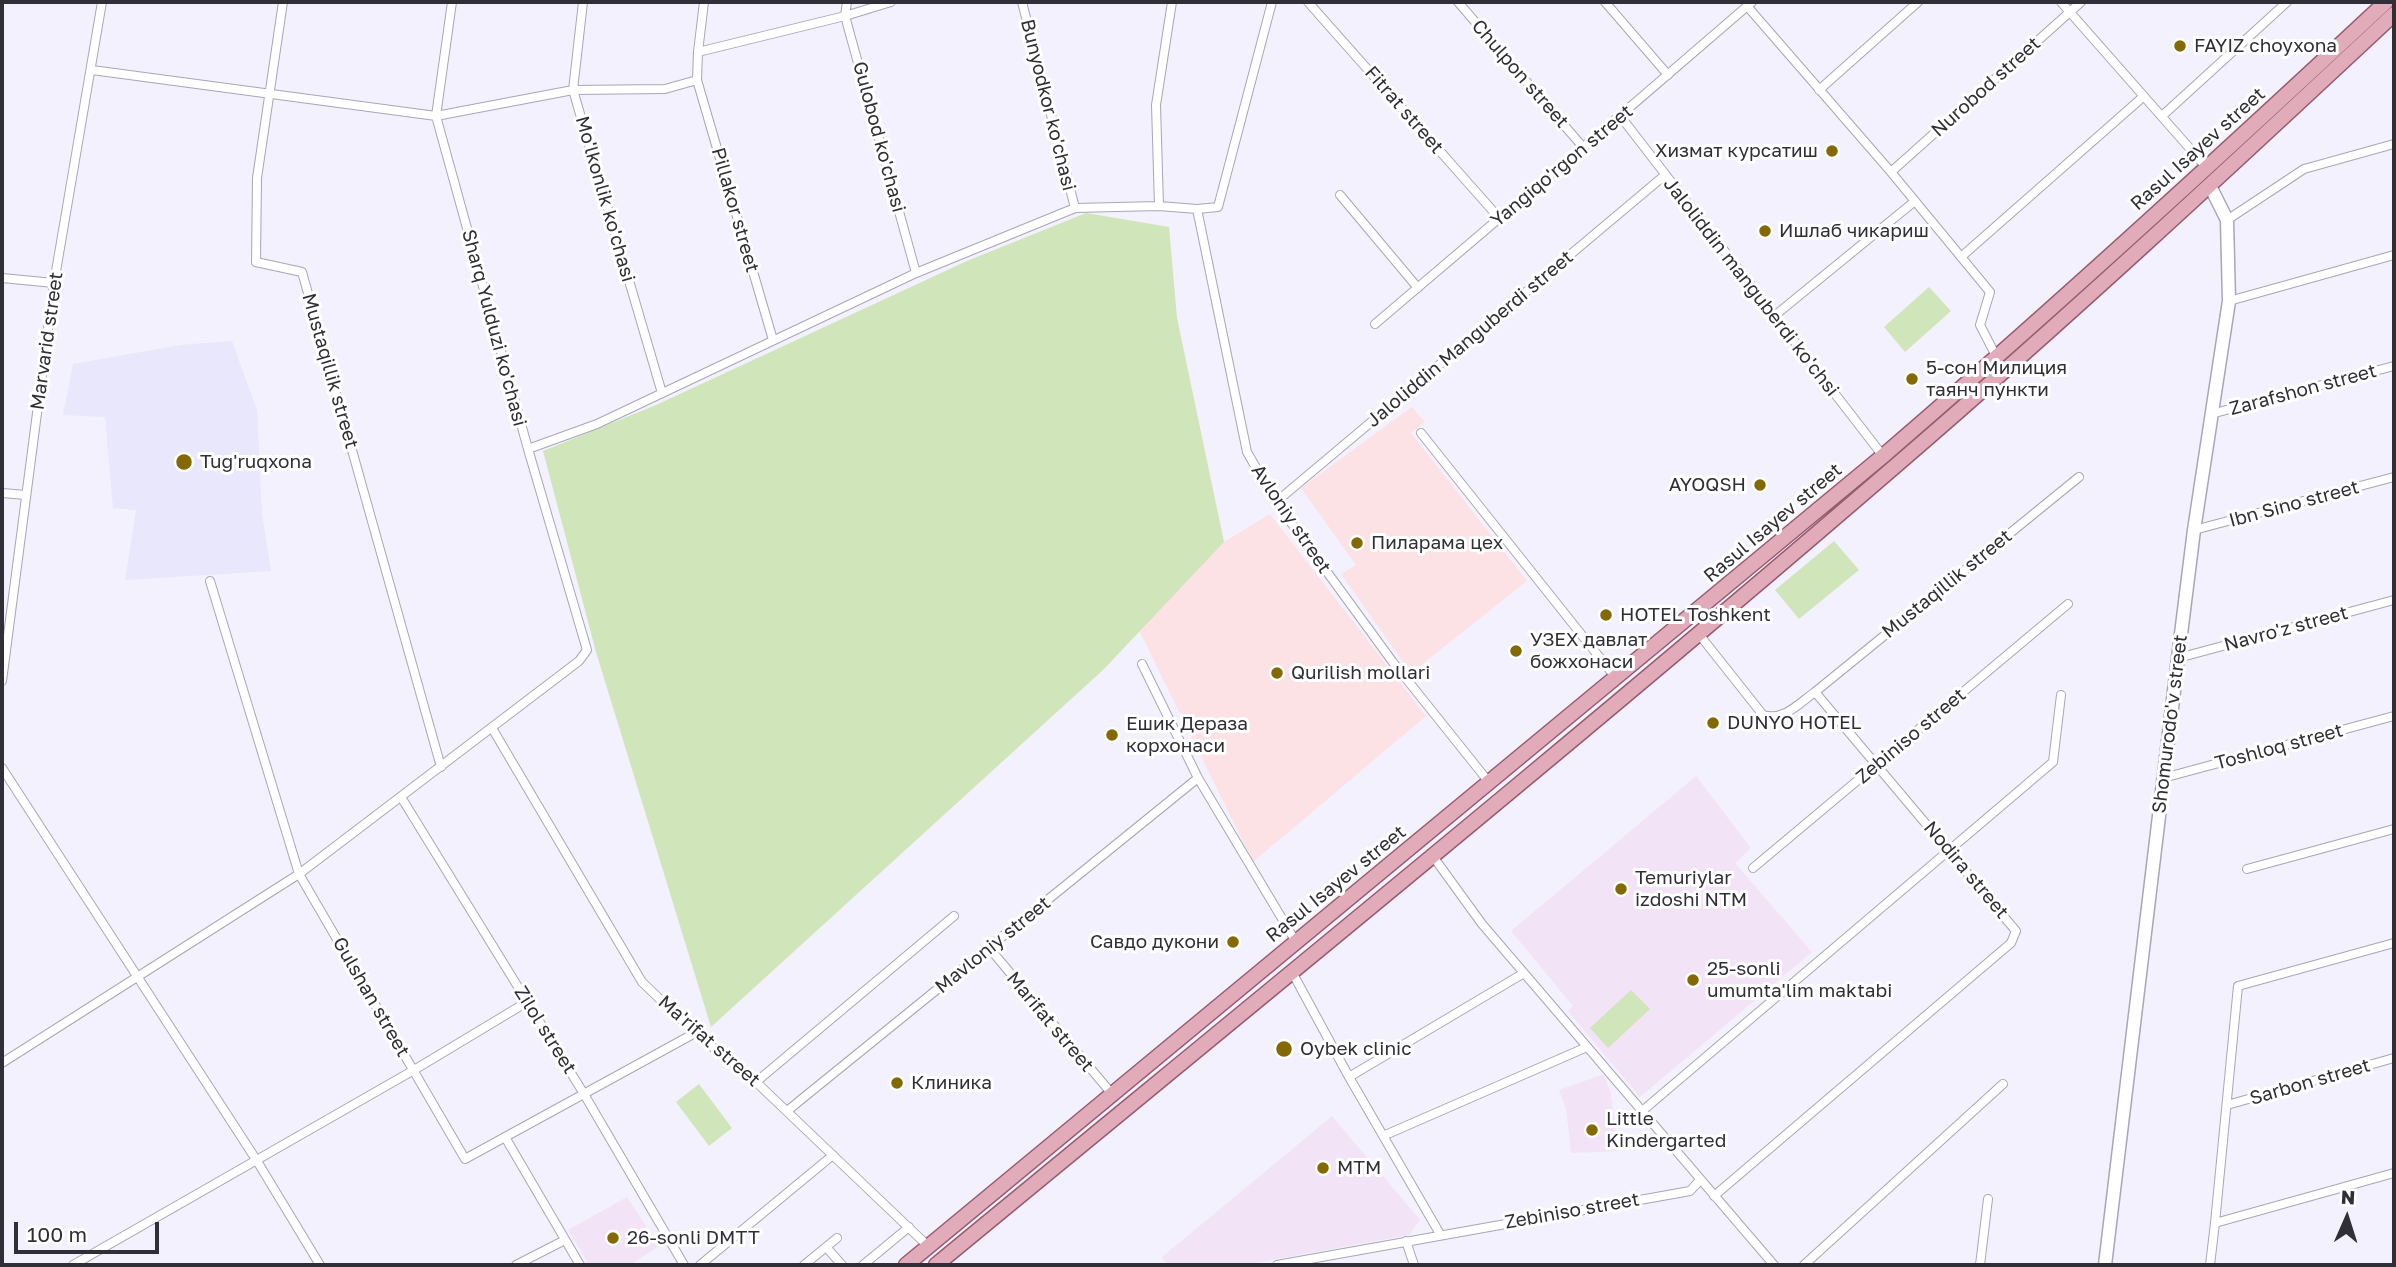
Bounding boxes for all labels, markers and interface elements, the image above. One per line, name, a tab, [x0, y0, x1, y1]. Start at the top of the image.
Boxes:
street label: Chulpon street	[1467, 15, 1573, 133]
street label: Bunyodkor ko'chasi	[1016, 17, 1080, 193]
street label: Nurobod street	[1927, 32, 2045, 142]
place label: FAYIZ choyxona	[2194, 35, 2337, 57]
marker: FAYIZ choyxona	[2172, 38, 2188, 54]
street label: Gulobod ko'chasi	[848, 59, 910, 215]
street label: Fitrat street	[1360, 62, 1448, 158]
street label: Rasul Isayev street	[2126, 83, 2270, 215]
street label: Yangiqo'rgon street	[1486, 100, 1638, 232]
street label: Mo'lkonlik ko'chasi	[570, 113, 640, 285]
place label: Хизмат курсатиш	[1655, 140, 1818, 162]
marker: Хизмат курсатиш	[1824, 143, 1840, 159]
street label: Pillakor street	[706, 145, 764, 275]
street label: Jaloliddin manguberdi ko'chsi	[1659, 173, 1843, 401]
place label: Ишлаб чикариш	[1779, 220, 1929, 242]
marker: Ишлаб чикариш	[1757, 223, 1773, 239]
street label: Sharq Yulduzi ko'chasi	[457, 227, 531, 429]
street label: Jaloliddin Manguberdi street	[1362, 246, 1578, 432]
street label: Marvarid street	[26, 270, 68, 412]
street label: Mustaqillik street	[297, 291, 363, 451]
place label: 5-сон Милиция таянч пункти	[1926, 357, 2067, 401]
street label: Zarafshon street	[2227, 359, 2379, 421]
marker: 5-сон Милиция таянч пункти	[1904, 371, 1920, 387]
place label: Tug'ruqxona	[200, 451, 312, 473]
marker: Tug'ruqxona	[174, 452, 194, 472]
street label: Rasul Isayev street	[1699, 459, 1847, 587]
street label: Avloniy street	[1246, 460, 1336, 578]
place label: AYOQSH	[1669, 474, 1746, 496]
street label: Ibn Sino street	[2226, 476, 2362, 532]
marker: AYOQSH	[1752, 477, 1768, 493]
street label: Mustaqillik street	[1878, 525, 2016, 643]
place label: Пиларама цех	[1371, 532, 1503, 554]
marker: Пиларама цех	[1349, 535, 1365, 551]
street label: Navro'z street	[2222, 602, 2350, 656]
place label: HOTEL Toshkent	[1620, 604, 1771, 626]
marker: HOTEL Toshkent	[1598, 607, 1614, 623]
place label: УЗЕХ давлат божхонаси	[1530, 629, 1647, 673]
street label: Shomurodo'v street	[2148, 633, 2192, 815]
marker: УЗЕХ давлат божхонаси	[1508, 643, 1524, 659]
place label: Qurilish mollari	[1291, 662, 1430, 684]
marker: Qurilish mollari	[1269, 665, 1285, 681]
street label: Zebiniso street	[1851, 683, 1971, 789]
place label: DUNYO HOTEL	[1727, 712, 1861, 734]
place label: Ешик Дераза корхонаси	[1126, 713, 1248, 757]
marker: DUNYO HOTEL	[1705, 715, 1721, 731]
street label: Toshloq street	[2213, 719, 2345, 775]
marker: Ешик Дераза корхонаси	[1104, 727, 1120, 743]
street label: Nodira street	[1919, 817, 2013, 923]
street label: Rasul Isayev street	[1262, 821, 1410, 947]
place label: Temuriylar izdoshi NTM	[1635, 867, 1747, 911]
marker: Temuriylar izdoshi NTM	[1613, 881, 1629, 897]
street label: Mavloniy street	[931, 892, 1055, 998]
place label: Савдо дукони	[1090, 931, 1219, 953]
street label: Gulshan street	[328, 933, 414, 1061]
marker: Савдо дукони	[1225, 934, 1241, 950]
place label: 25-sonli umumta'lim maktabi	[1707, 958, 1892, 1002]
street label: Marifat street	[1002, 967, 1098, 1077]
marker: 25-sonli umumta'lim maktabi	[1685, 972, 1701, 988]
street label: Zilol street	[509, 982, 581, 1078]
street label: Ma'rifat street	[653, 991, 765, 1091]
place label: Oybek clinic	[1300, 1038, 1412, 1060]
marker: Oybek clinic	[1274, 1039, 1294, 1059]
street label: Sarbon street	[2247, 1054, 2373, 1110]
place label: Клиника	[911, 1072, 992, 1094]
marker: Клиника	[889, 1075, 905, 1091]
place label: Little Kindergarted	[1606, 1108, 1726, 1152]
marker: Little Kindergarted	[1584, 1122, 1600, 1138]
place label: MTM	[1337, 1157, 1381, 1179]
marker: MTM	[1315, 1160, 1331, 1176]
north arrow	[2312, 1183, 2382, 1253]
text: N	[2340, 1185, 2356, 1208]
street label: Zebiniso street	[1503, 1188, 1641, 1234]
scale bar	[18, 1208, 163, 1252]
text: 100 m	[27, 1221, 87, 1247]
place label: 26-sonli DMTT	[627, 1227, 760, 1249]
marker: 26-sonli DMTT	[605, 1230, 621, 1246]

